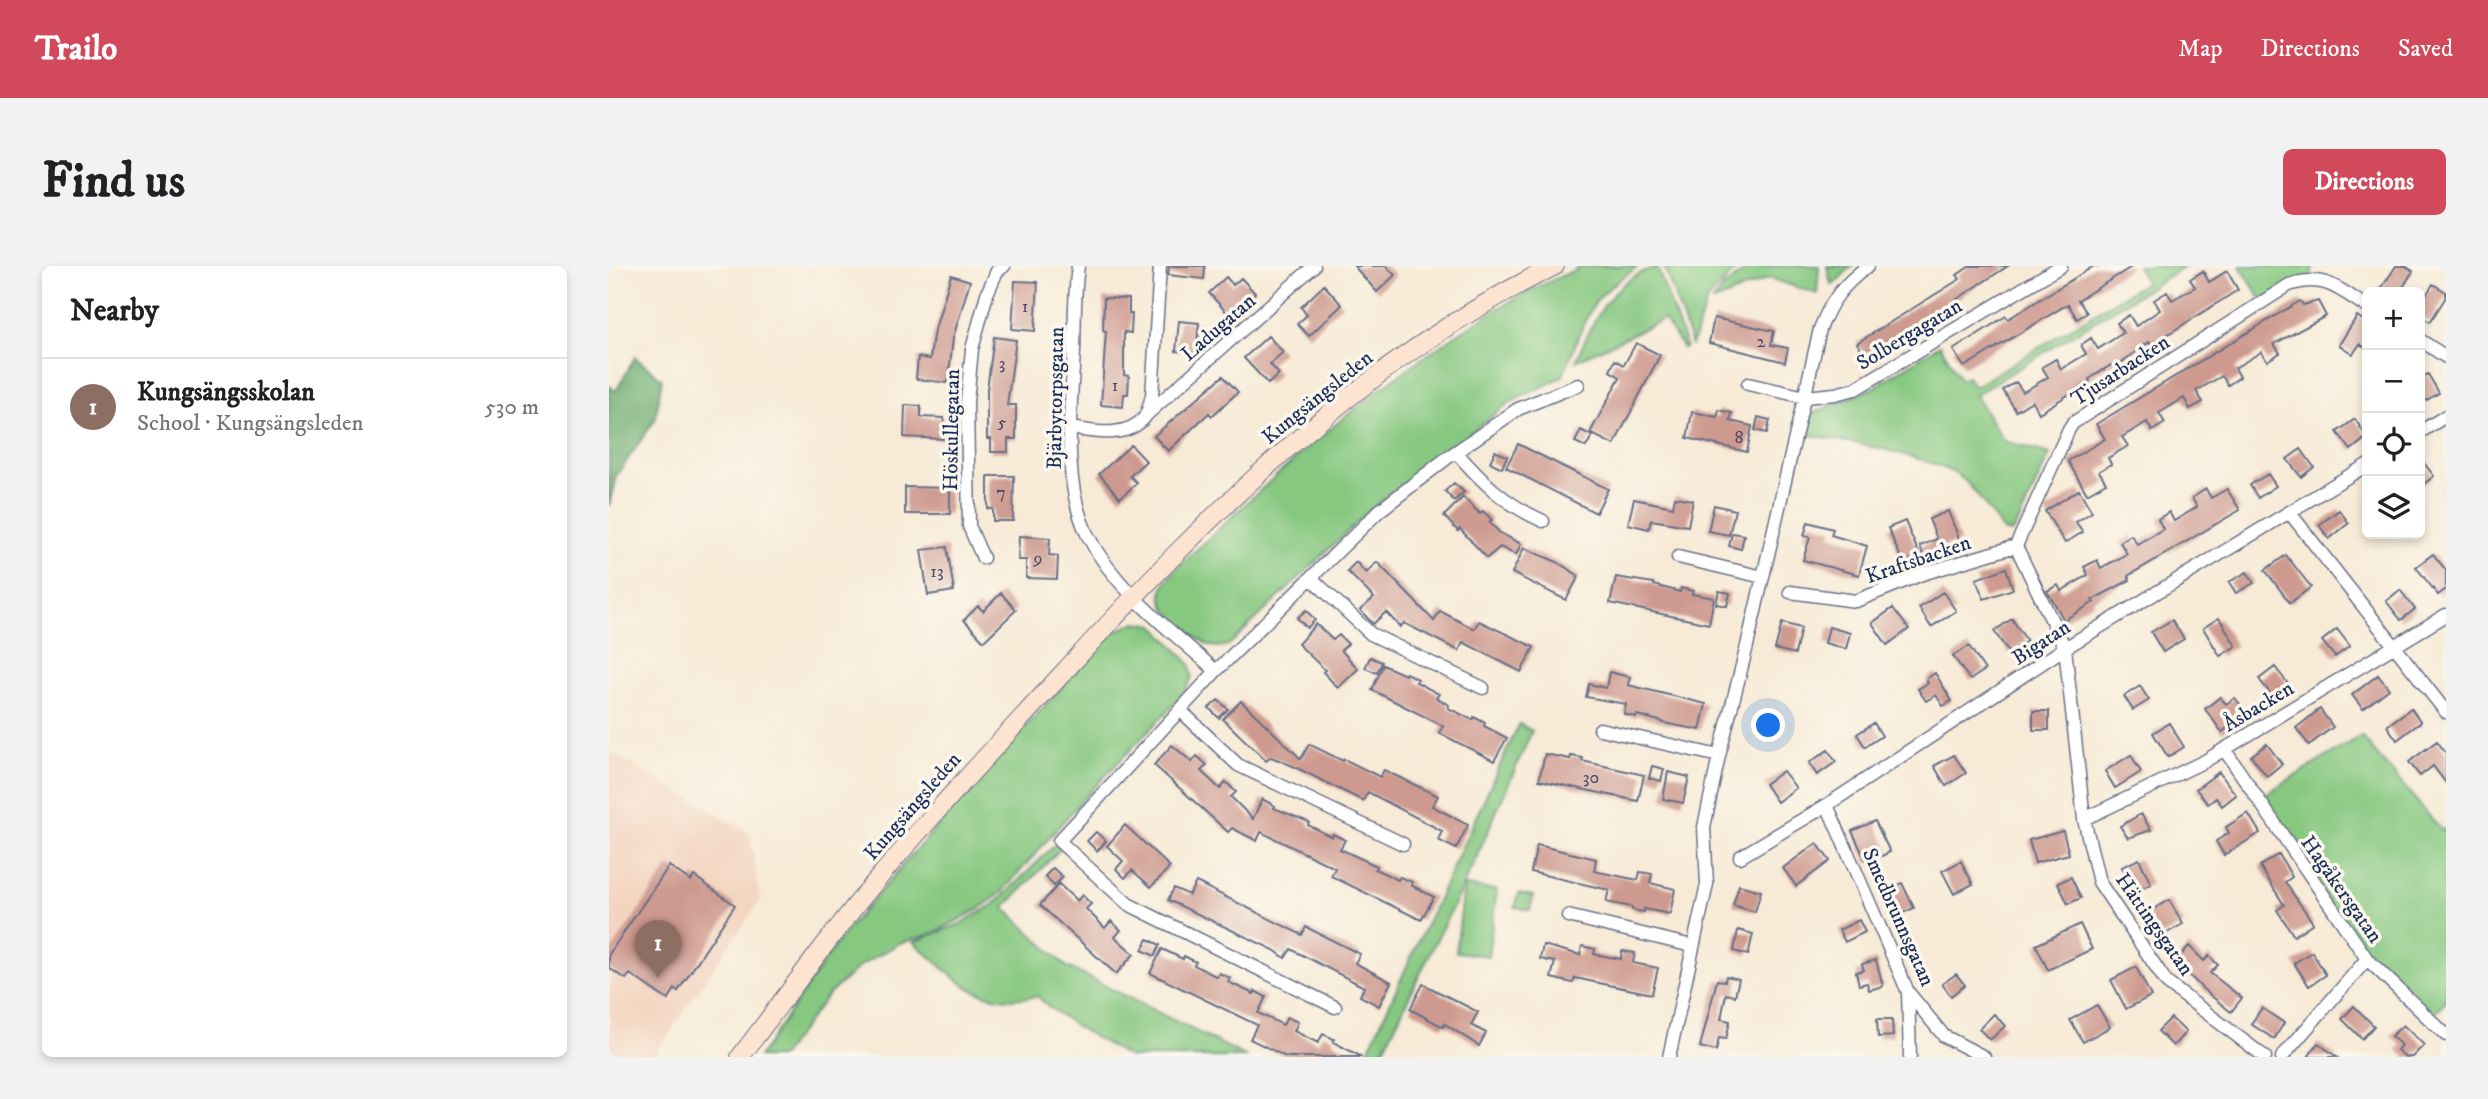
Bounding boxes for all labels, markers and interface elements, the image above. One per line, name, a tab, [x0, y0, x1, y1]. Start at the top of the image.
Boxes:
text: Trailo	[35, 29, 117, 70]
text: Map	[2178, 34, 2223, 64]
text: Directions	[2261, 34, 2360, 64]
text: Saved	[2398, 34, 2453, 64]
button: Directions	[2283, 149, 2446, 215]
text: Find us	[42, 151, 185, 213]
map controls	[2362, 287, 2425, 539]
button: +	[2362, 287, 2425, 350]
street label: Ladugatan	[1176, 288, 1261, 367]
text: Nearby	[70, 293, 159, 330]
street label: Solbergagatan	[1852, 293, 1967, 377]
house number: 1	[1022, 296, 1028, 318]
street label: Bjärbytorpsgatan	[1042, 326, 1070, 470]
street label: Tjusarbacken	[2066, 329, 2175, 412]
house number: 2	[1757, 331, 1766, 353]
street label: Kungsängsleden	[1257, 345, 1378, 450]
button: −	[2362, 350, 2425, 413]
house number: 3	[999, 353, 1005, 375]
street label: Höskullegatan	[938, 369, 966, 491]
house number: 1	[1112, 375, 1118, 397]
text: Kungsängsskolan	[137, 376, 315, 409]
text: 1	[89, 393, 97, 422]
text: 530 m	[484, 393, 539, 422]
text: School · Kungsängsleden	[137, 409, 364, 438]
house number: 5	[998, 412, 1007, 434]
button: locate	[2362, 413, 2425, 476]
house number: 8	[1734, 427, 1744, 449]
button: layers	[2362, 476, 2425, 539]
house number: 7	[996, 482, 1006, 504]
street label: Kraftsbacken	[1862, 530, 1974, 590]
house number: 9	[1033, 548, 1042, 570]
house number: 13	[930, 561, 944, 583]
street label: Bigatan	[2007, 614, 2076, 671]
street label: Åsbacken	[2217, 674, 2299, 738]
your location	[1751, 708, 1785, 742]
street label: Kungsängsleden	[859, 747, 967, 866]
house number: 30	[1583, 767, 1599, 789]
street label: Hagåkersgatan	[2295, 831, 2388, 948]
street label: Smedbrunnsgatan	[1856, 844, 1940, 990]
street label: Hättingsgatan	[2109, 868, 2199, 981]
pin: 1	[635, 920, 681, 978]

